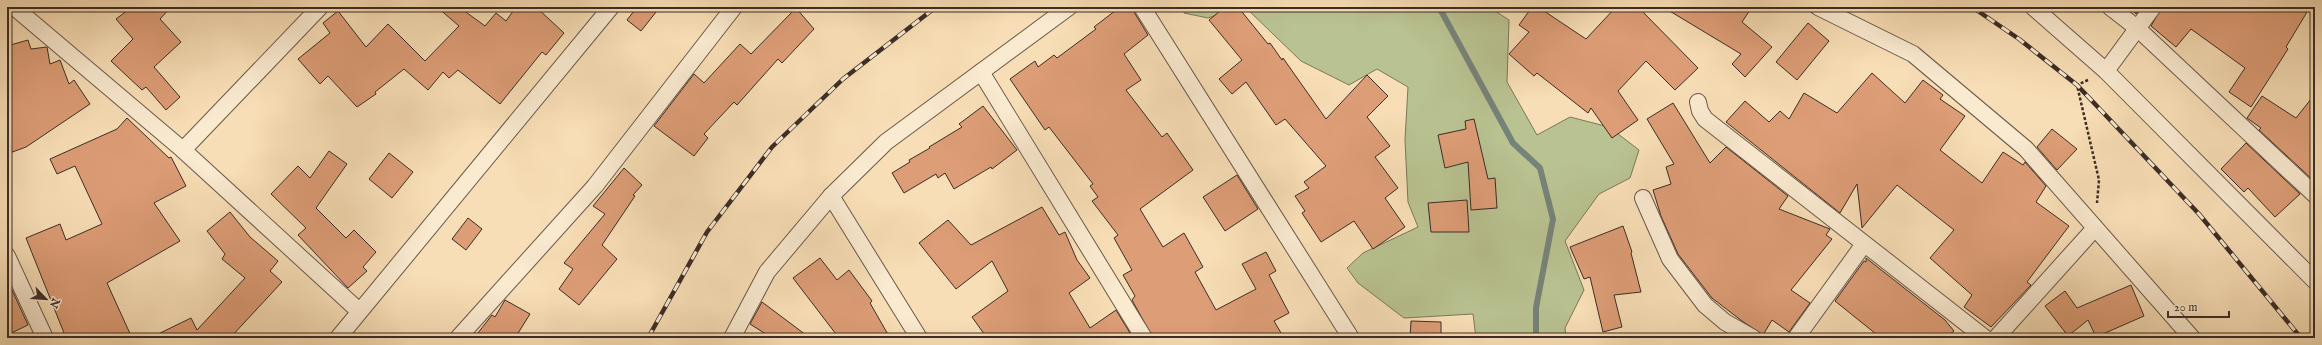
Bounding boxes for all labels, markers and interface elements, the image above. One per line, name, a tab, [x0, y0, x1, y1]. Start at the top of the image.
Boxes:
north arrow	[26, 279, 66, 319]
scale bar	[2168, 293, 2229, 319]
text: N	[46, 295, 63, 311]
text: 20 m	[2174, 300, 2197, 315]

